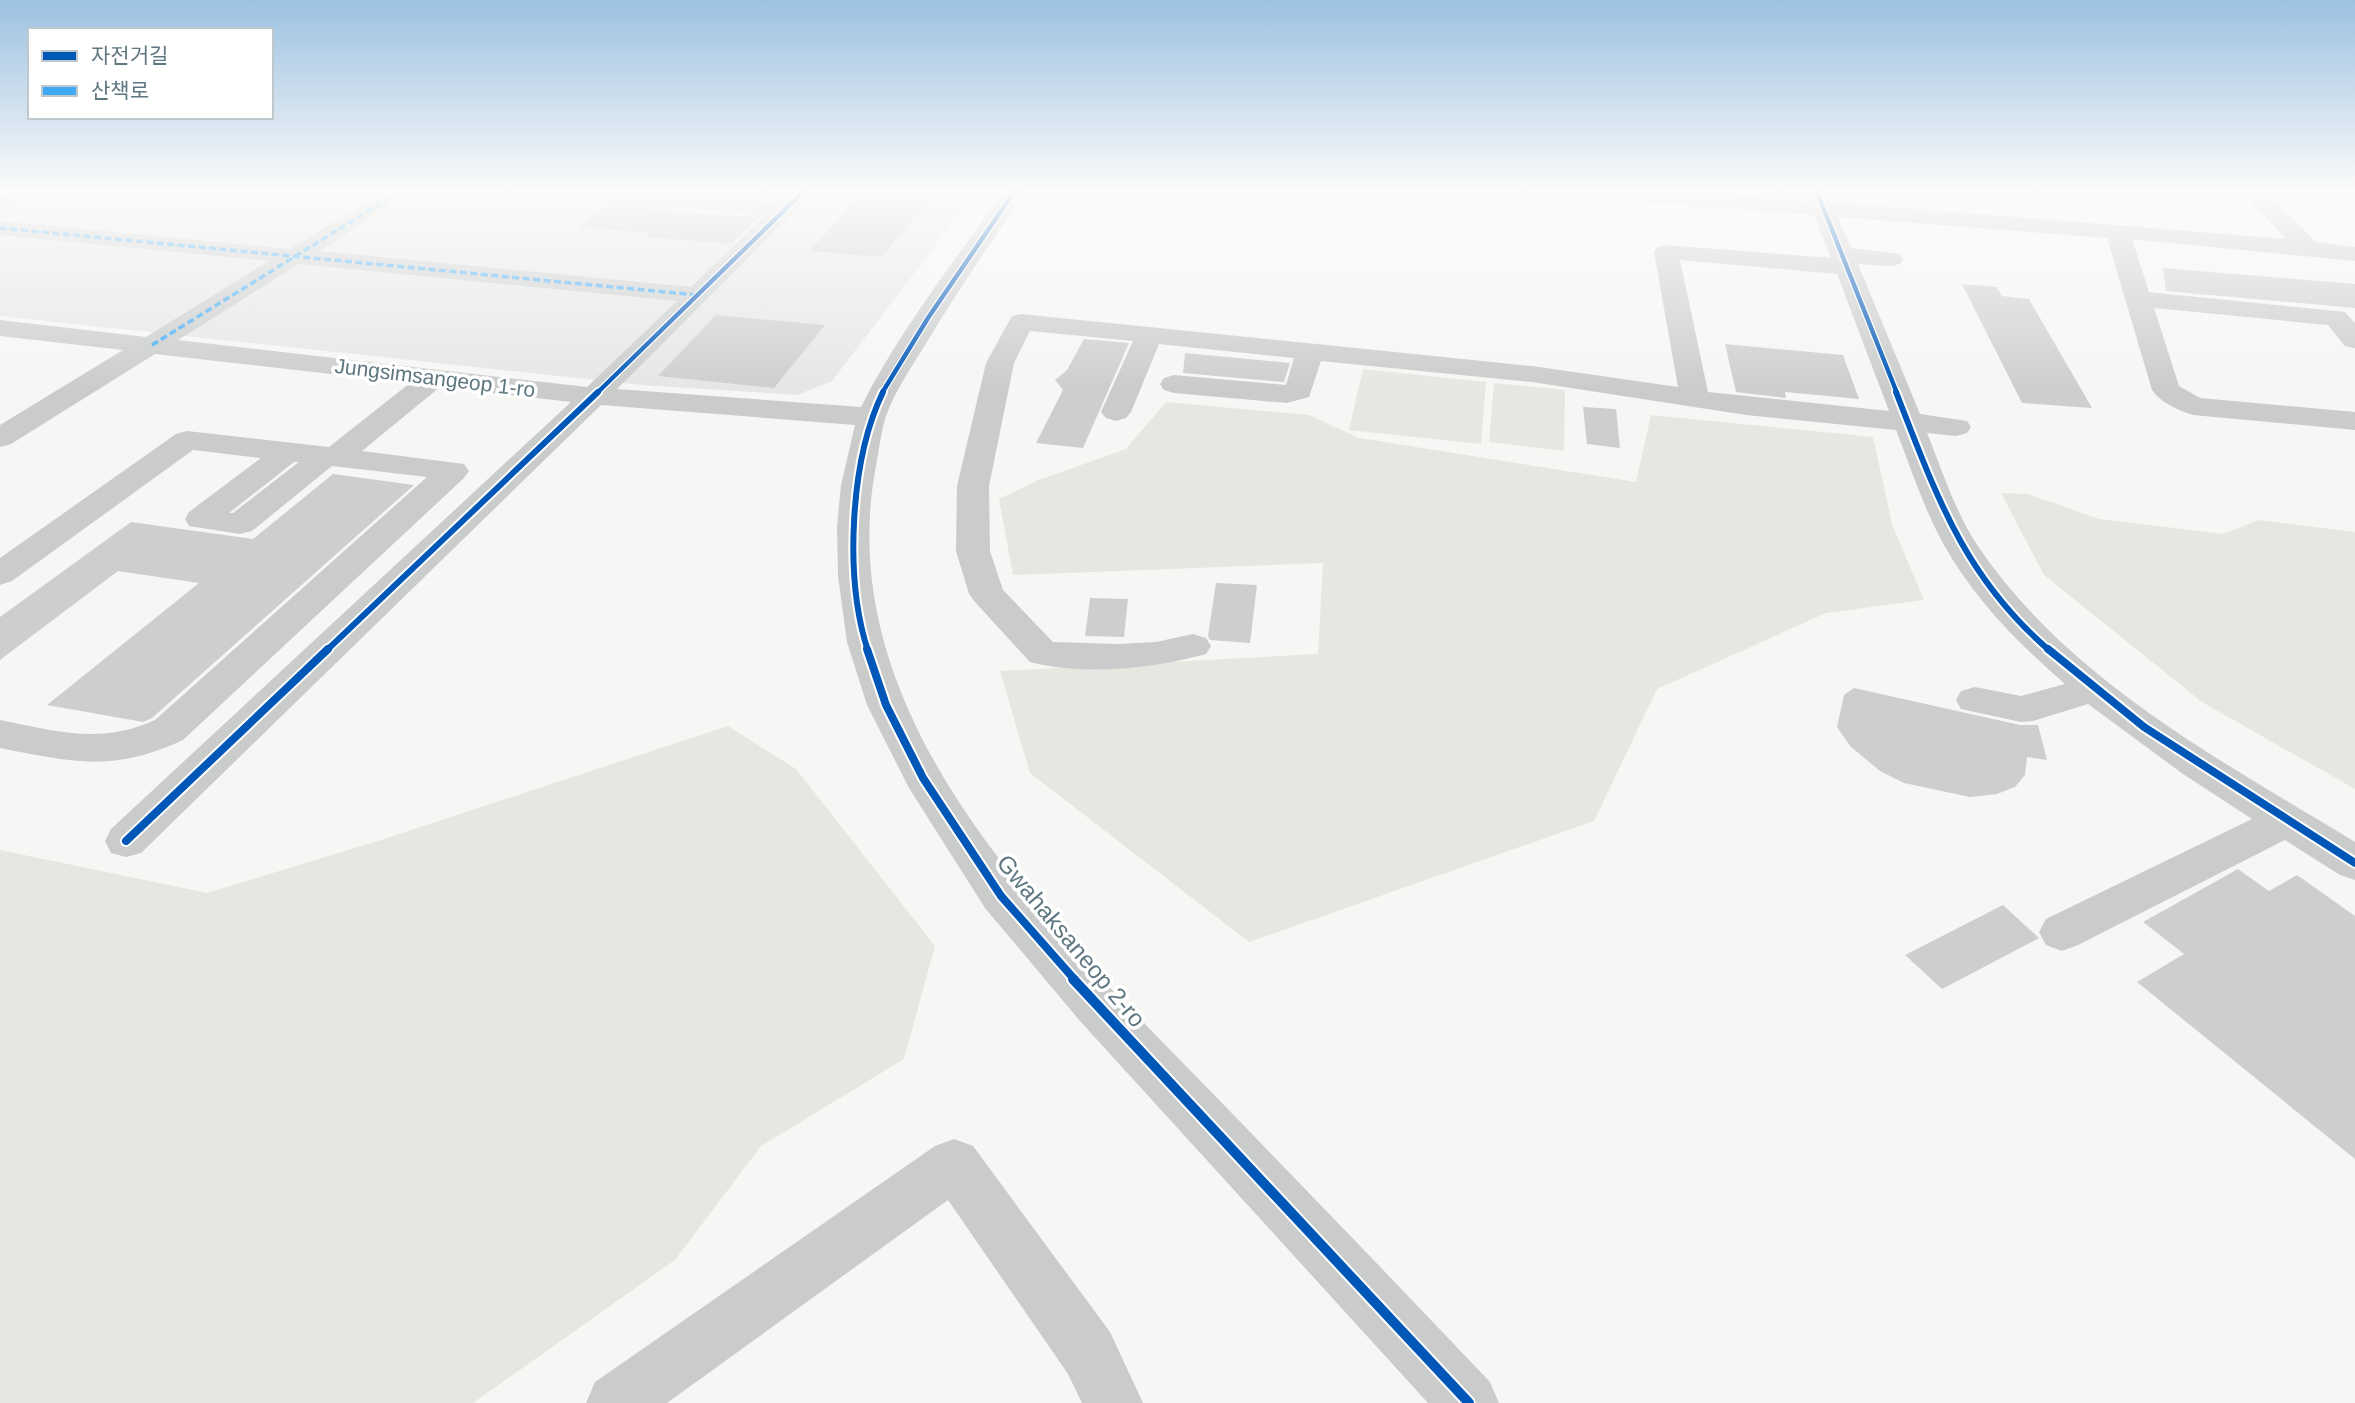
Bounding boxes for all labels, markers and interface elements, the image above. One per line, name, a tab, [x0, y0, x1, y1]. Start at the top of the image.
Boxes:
legend	[28, 28, 273, 119]
text: 자전거길	[91, 44, 168, 67]
text: 산책로	[91, 79, 149, 102]
street label: Jungsimsangeop 1-ro	[333, 354, 537, 401]
street label: Gwahaksaneop 2-ro	[992, 849, 1151, 1032]

